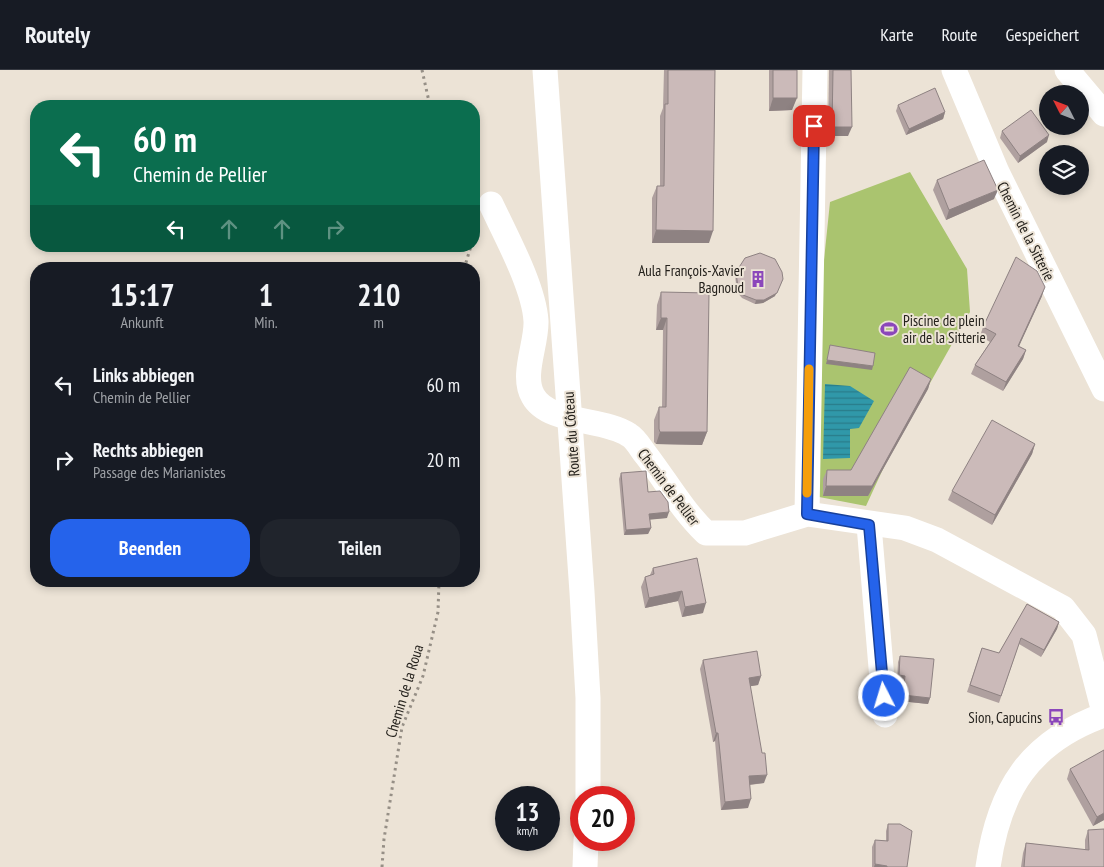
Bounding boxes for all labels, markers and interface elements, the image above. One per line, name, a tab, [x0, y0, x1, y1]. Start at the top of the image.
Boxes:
text: Routely	[25, 19, 90, 50]
text: Karte	[880, 23, 914, 46]
text: Route	[942, 23, 977, 46]
text: Gespeichert	[1005, 23, 1079, 46]
north arrow	[1039, 85, 1089, 135]
map controls	[1039, 85, 1089, 195]
pin	[793, 105, 835, 147]
icon: arrive	[800, 112, 828, 140]
text: 60 m	[133, 116, 197, 162]
icon: left	[50, 120, 115, 185]
button: layers	[1039, 145, 1089, 195]
text: Chemin de Pellier	[133, 160, 267, 188]
street label: Chemin de la Sitterie	[993, 178, 1059, 284]
icon: left	[162, 215, 190, 243]
icon: ahead	[215, 215, 243, 243]
icon: ahead	[268, 215, 296, 243]
icon: right	[321, 215, 349, 243]
place label: Aula François-Xavier Bagnoud	[638, 261, 745, 297]
building icon: Aula François-Xavier Bagnoud	[748, 269, 768, 289]
text: 15:17	[110, 275, 175, 314]
text: 1	[259, 275, 273, 314]
text: 210	[357, 275, 400, 314]
place label: Piscine de plein air de la Sitterie	[903, 311, 986, 347]
text: Ankunft	[121, 312, 164, 332]
text: Min.	[254, 312, 278, 332]
text: m	[374, 312, 384, 332]
sports icon: Piscine de plein air de la Sitterie	[879, 319, 899, 339]
text: Links abbiegen	[93, 363, 194, 387]
icon: left	[50, 371, 78, 399]
text: 60 m	[427, 373, 460, 397]
text: Chemin de Pellier	[93, 387, 191, 407]
street label: Route du Côteau	[559, 391, 583, 477]
text: Rechts abbiegen	[93, 438, 203, 462]
street label: Chemin de Pellier	[634, 445, 705, 530]
icon: right	[50, 446, 78, 474]
text: 20 m	[427, 448, 460, 472]
text: Passage des Marianistes	[93, 462, 226, 482]
button: Beenden	[50, 519, 250, 577]
button: Teilen	[260, 519, 460, 577]
street label: Chemin de la Roua	[381, 642, 427, 740]
position arrow	[857, 669, 909, 721]
bus stop icon: Sion, Capucins	[1046, 707, 1066, 727]
place label: Sion, Capucins	[968, 708, 1042, 727]
speed limit sign: 20	[570, 786, 635, 851]
text: 13	[516, 796, 539, 828]
text: km/h	[517, 823, 538, 838]

